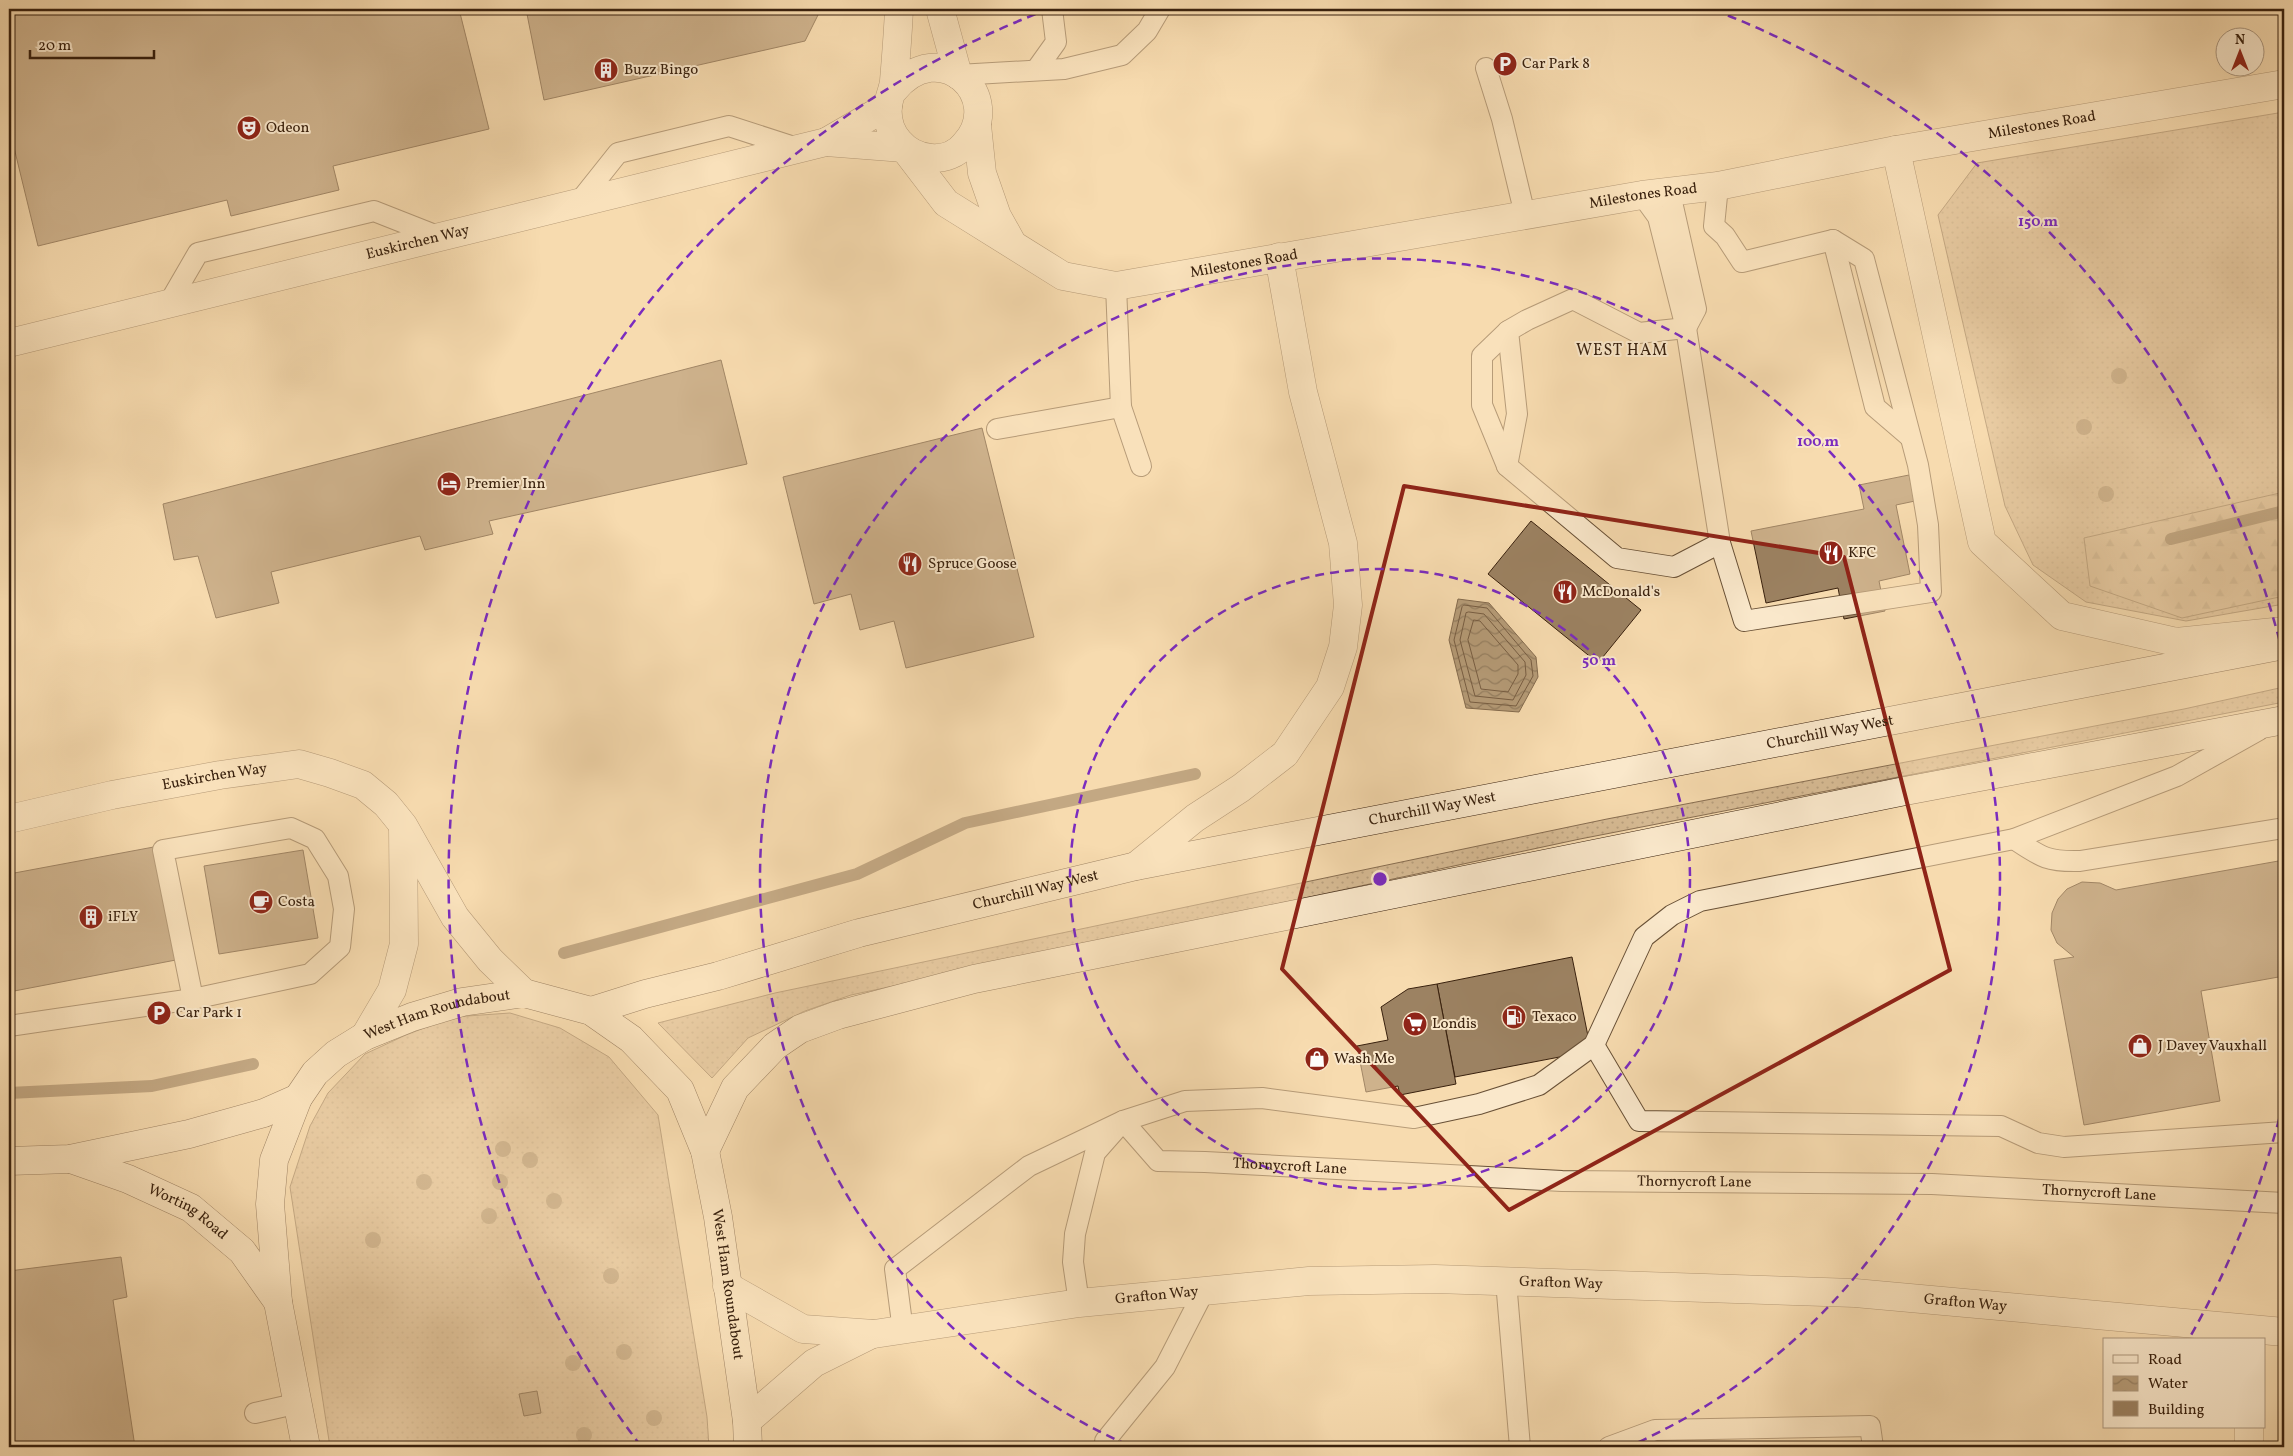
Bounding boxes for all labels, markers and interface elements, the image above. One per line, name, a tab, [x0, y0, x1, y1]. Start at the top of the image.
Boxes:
scale bar	[30, 28, 154, 60]
north arrow	[2216, 28, 2266, 78]
text: N	[2235, 31, 2245, 50]
text: 20 m	[38, 36, 71, 57]
parking icon: Car Park 8	[1492, 51, 1518, 77]
place label: Car Park 8	[1522, 54, 1590, 75]
building icon: Buzz Bingo	[593, 57, 619, 83]
place label: Buzz Bingo	[624, 60, 698, 81]
street label: Milestones Road	[1986, 106, 2097, 145]
theatre icon: Odeon	[236, 115, 262, 141]
place label: Odeon	[266, 118, 310, 139]
street label: Milestones Road	[1588, 178, 1699, 214]
text: 150 m	[2018, 212, 2058, 233]
street label: Euskirchen Way	[364, 220, 472, 265]
street label: Milestones Road	[1189, 244, 1300, 283]
district label: WEST HAM	[1576, 340, 1668, 362]
text: 100 m	[1797, 432, 1840, 453]
hotel icon: Premier Inn	[436, 471, 462, 497]
place label: Premier Inn	[466, 474, 546, 495]
restaurant icon: KFC	[1818, 540, 1844, 566]
place label: KFC	[1848, 543, 1877, 564]
restaurant icon: Spruce Goose	[897, 551, 923, 577]
place label: Spruce Goose	[928, 554, 1017, 575]
restaurant icon: McDonald's	[1552, 579, 1578, 605]
place label: McDonald's	[1582, 582, 1660, 603]
text: 50 m	[1582, 651, 1616, 672]
street label: Churchill Way West	[1765, 710, 1895, 755]
street label: Euskirchen Way	[160, 758, 268, 796]
street label: Churchill Way West	[1367, 786, 1498, 831]
street label: Churchill Way West	[971, 865, 1101, 916]
centre of rings	[1371, 870, 1389, 888]
cafe icon: Costa	[248, 889, 274, 915]
place label: Costa	[278, 892, 315, 913]
building icon: iFLY	[78, 904, 104, 930]
place label: iFLY	[108, 907, 139, 928]
street label: West Ham Roundabout	[361, 985, 512, 1046]
parking icon: Car Park 1	[146, 1000, 172, 1026]
place label: Car Park 1	[176, 1003, 242, 1024]
fuel station icon: Texaco	[1501, 1004, 1527, 1030]
place label: Texaco	[1532, 1007, 1577, 1028]
supermarket icon: Londis	[1402, 1011, 1428, 1037]
place label: Londis	[1432, 1014, 1477, 1035]
shop icon: J Davey Vauxhall	[2127, 1033, 2153, 1059]
place label: J Davey Vauxhall	[2158, 1036, 2267, 1057]
shop icon: Wash Me	[1304, 1046, 1330, 1072]
place label: Wash Me	[1334, 1049, 1395, 1070]
street label: Thornycroft Lane	[1232, 1153, 1347, 1180]
street label: Thornycroft Lane	[1637, 1171, 1752, 1193]
street label: Worting Road	[144, 1179, 232, 1245]
street label: Thornycroft Lane	[2041, 1179, 2157, 1207]
street label: West Ham Roundabout	[706, 1207, 749, 1361]
street label: Grafton Way	[1519, 1271, 1603, 1295]
street label: Grafton Way	[1114, 1281, 1199, 1310]
street label: Grafton Way	[1923, 1289, 2008, 1317]
legend	[2103, 1338, 2266, 1428]
text: Road	[2148, 1350, 2182, 1371]
text: Water	[2148, 1374, 2188, 1395]
text: Building	[2148, 1400, 2205, 1421]

